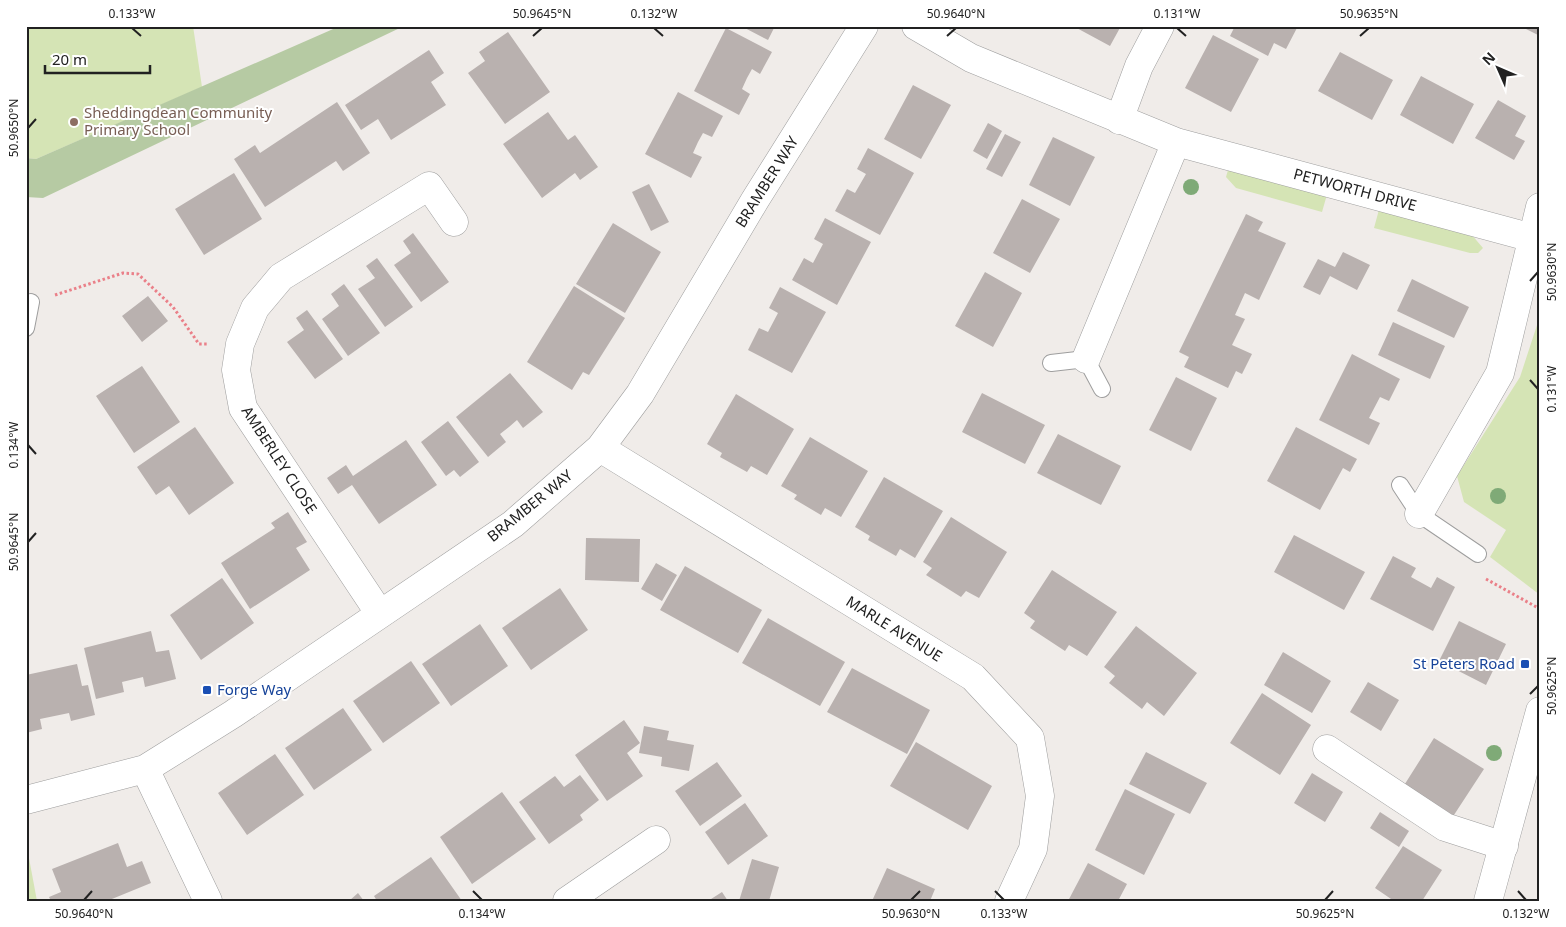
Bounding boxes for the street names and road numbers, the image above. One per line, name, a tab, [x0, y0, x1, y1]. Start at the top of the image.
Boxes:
street label: BRAMBER WAY	[730, 132, 802, 231]
street label: PETWORTH DRIVE	[1291, 163, 1419, 215]
street label: AMBERLEY CLOSE	[238, 402, 322, 517]
street label: BRAMBER WAY	[483, 464, 577, 546]
street label: MARLE AVENUE	[843, 591, 946, 666]

